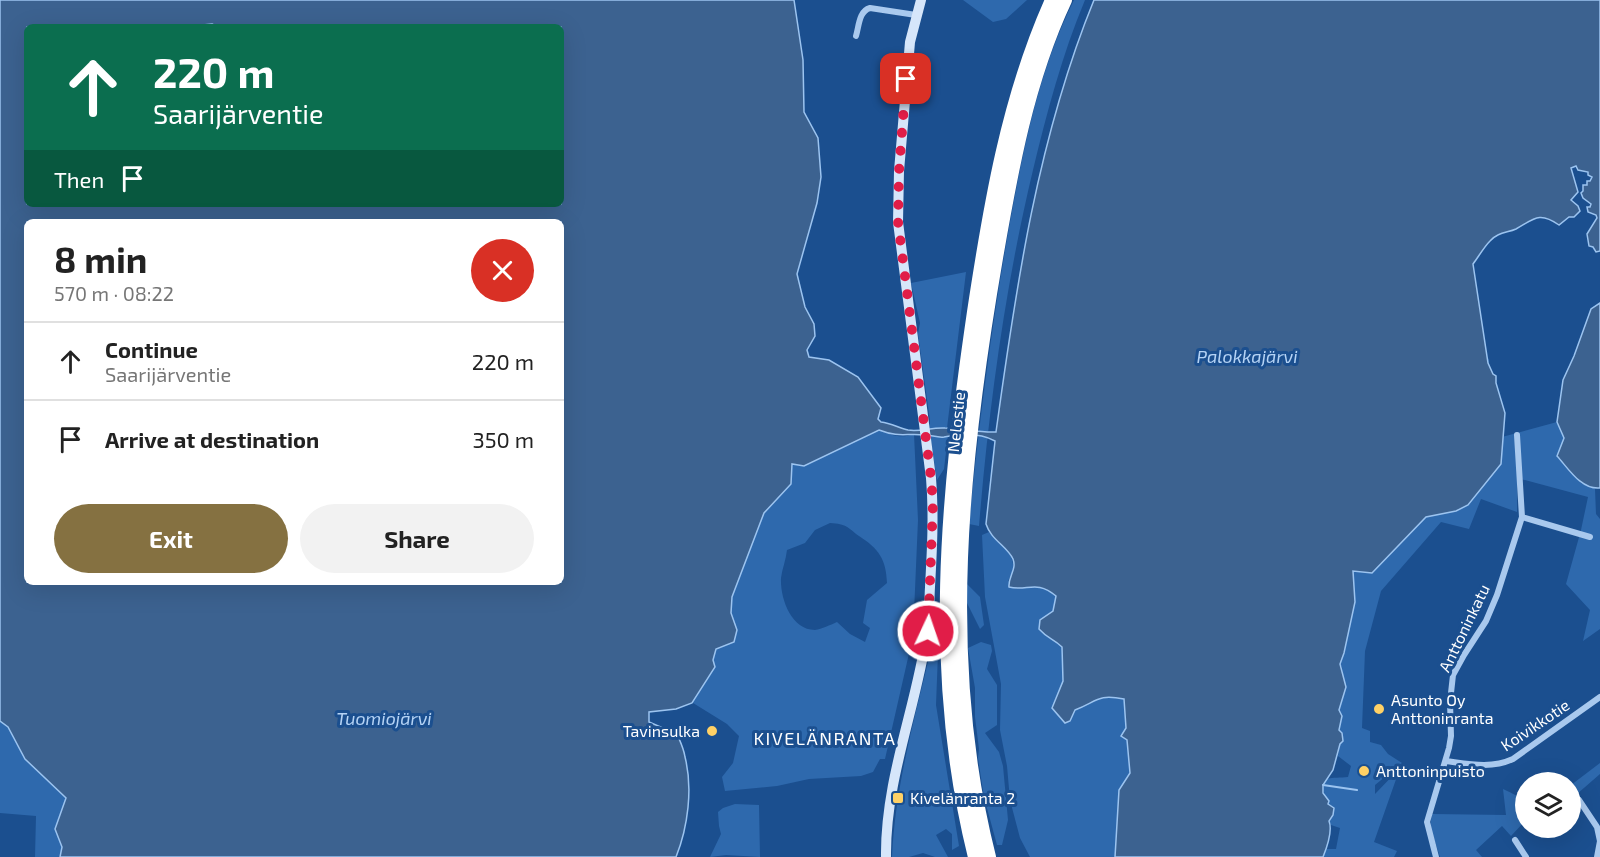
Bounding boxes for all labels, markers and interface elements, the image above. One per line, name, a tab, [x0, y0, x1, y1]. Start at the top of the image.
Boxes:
text: 220 m	[153, 46, 274, 96]
icon: ahead	[54, 48, 132, 126]
pin	[880, 53, 931, 104]
icon: arrive	[889, 62, 922, 95]
text: Saarijärventie	[153, 97, 324, 129]
icon: arrive	[116, 162, 149, 195]
text: Then	[54, 166, 104, 192]
text: 8 min	[54, 237, 148, 280]
button: close	[471, 239, 534, 302]
text: 570 m · 08:22	[54, 281, 174, 305]
text: Continue	[105, 336, 198, 362]
icon: ahead	[54, 345, 87, 378]
water label: Palokkajärvi	[1196, 345, 1298, 367]
text: 220 m	[472, 348, 534, 374]
text: Saarijärventie	[105, 362, 231, 386]
street label: Nelostie	[943, 391, 968, 453]
icon: arrive	[54, 423, 87, 456]
text: Arrive at destination	[105, 426, 319, 452]
text: 350 m	[473, 426, 534, 452]
button: Exit	[54, 504, 288, 573]
button: Share	[300, 504, 534, 573]
street label: Anttoninkatu	[1434, 581, 1493, 675]
position arrow	[896, 599, 960, 663]
place label: Asunto Oy Anttoninranta	[1391, 690, 1493, 727]
street label: Koivikkotie	[1497, 695, 1573, 754]
marker: Asunto Oy Anttoninranta	[1372, 702, 1386, 716]
water label: Tuomiojärvi	[336, 707, 432, 729]
place label: Tavinsulka	[623, 721, 700, 740]
marker: Tavinsulka	[705, 724, 719, 738]
district label: KIVELÄNRANTA	[753, 727, 897, 749]
place label: Anttoninpuisto	[1376, 761, 1485, 780]
marker: Anttoninpuisto	[1357, 764, 1371, 778]
map controls	[1515, 772, 1581, 838]
button: layers	[1515, 772, 1581, 838]
place label: Kivelänranta 2	[910, 788, 1015, 807]
marker: Kivelänranta 2	[891, 791, 905, 805]

